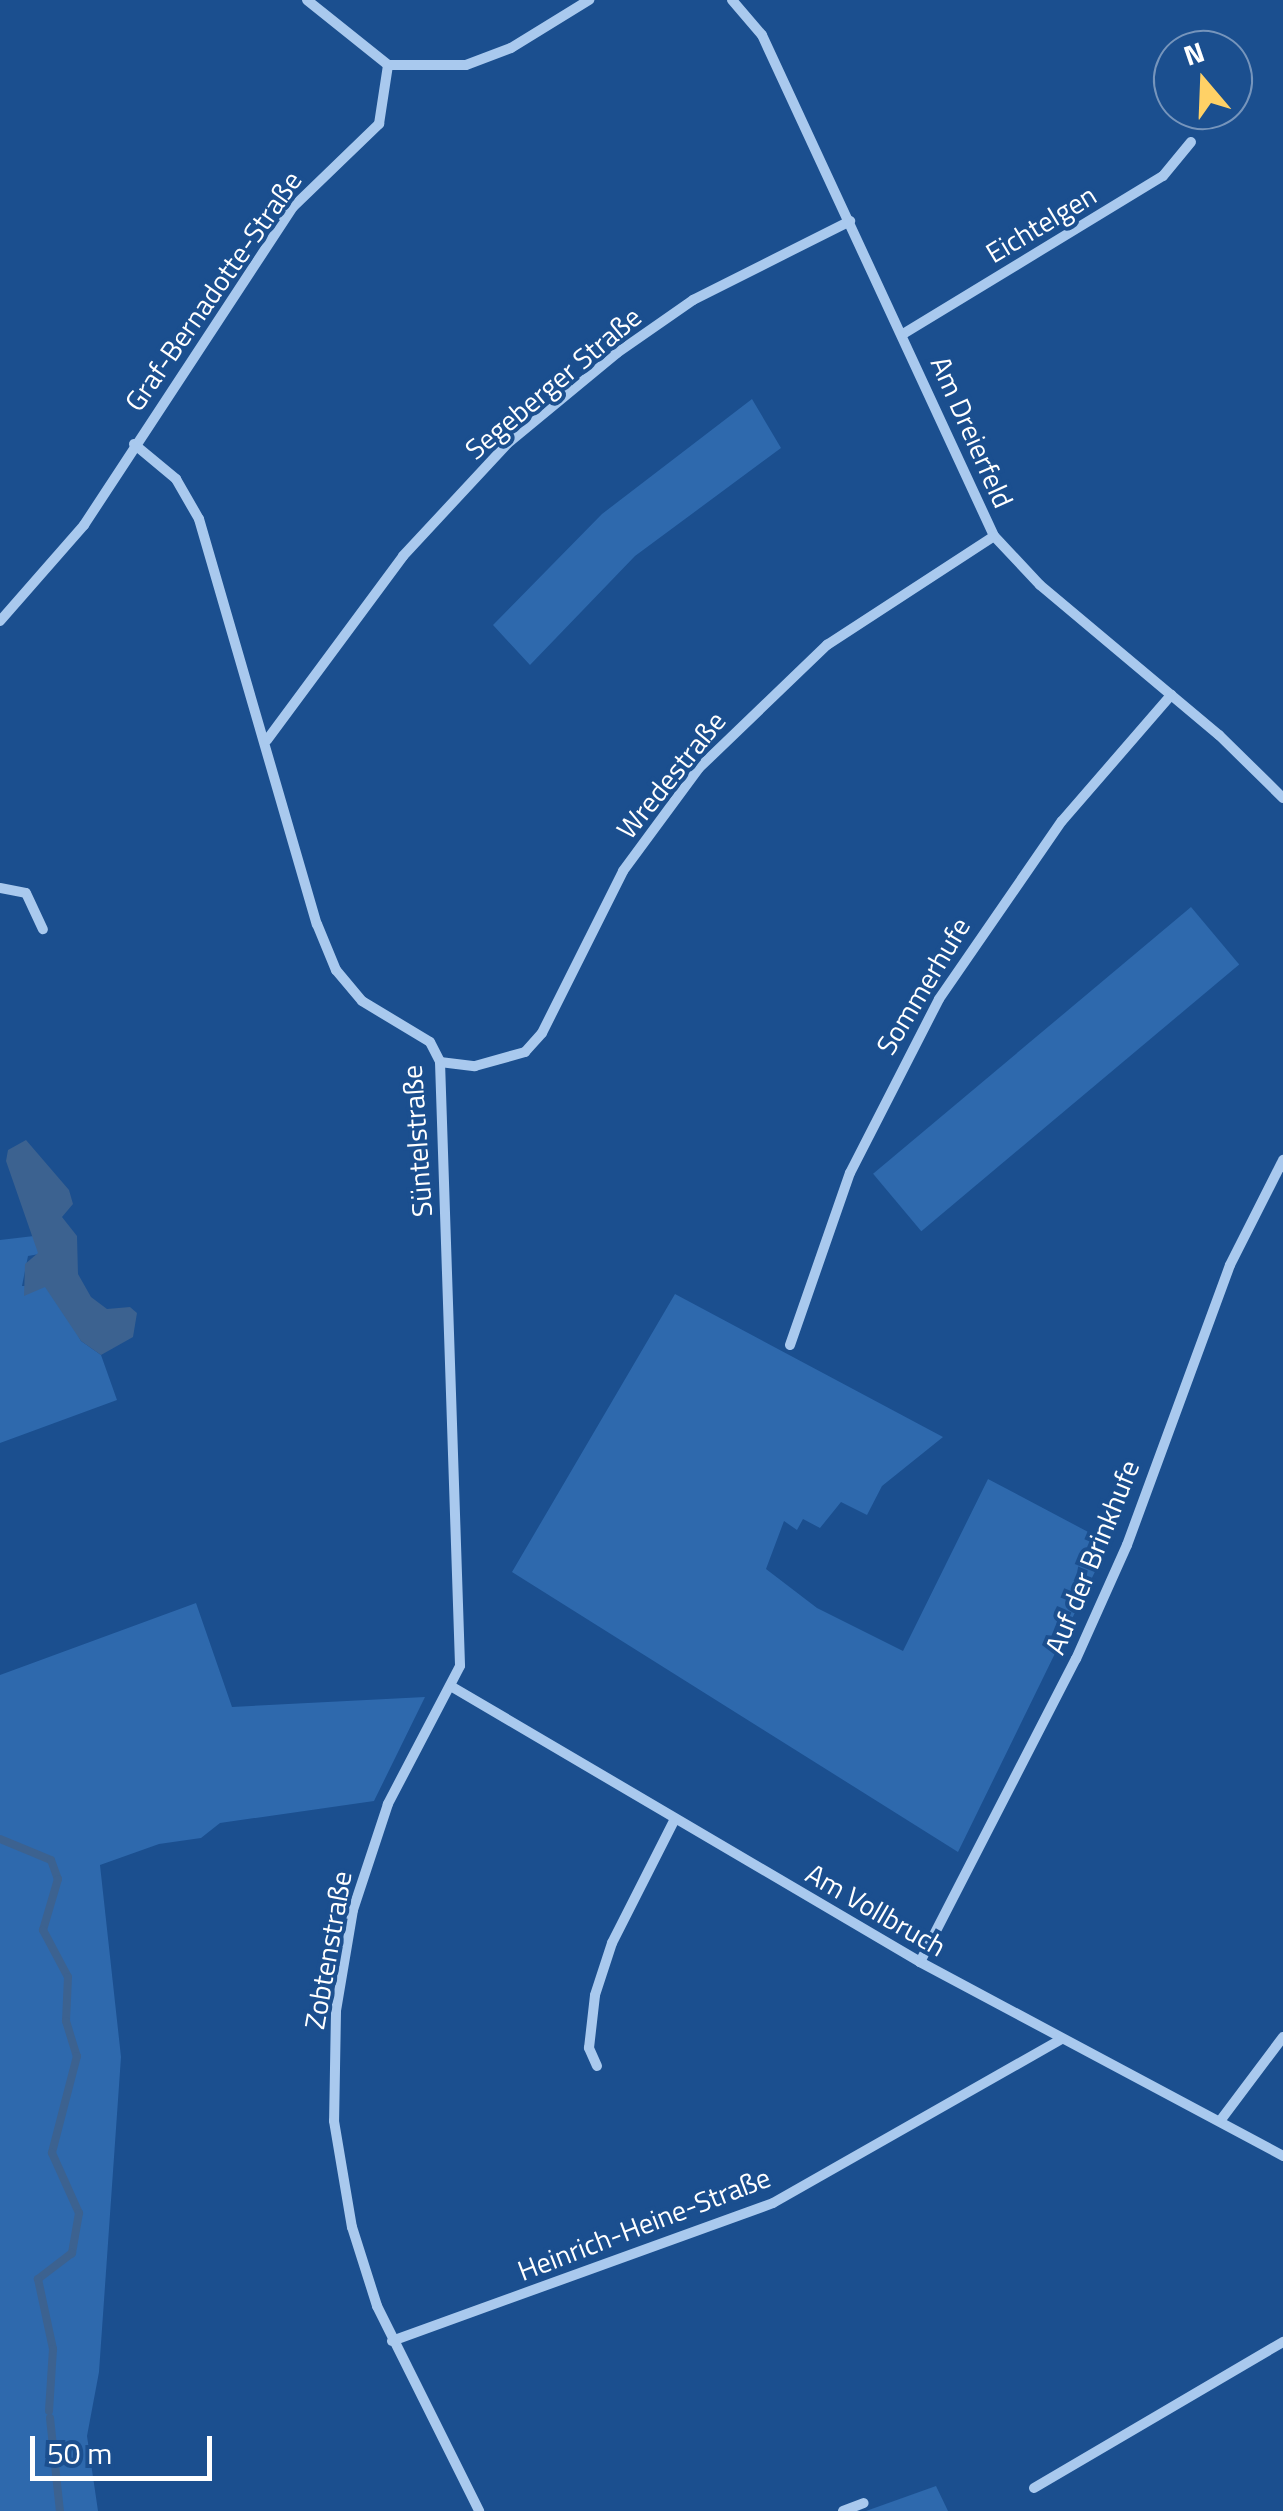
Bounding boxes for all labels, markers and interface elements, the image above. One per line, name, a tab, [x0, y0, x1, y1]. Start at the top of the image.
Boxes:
north arrow	[1153, 30, 1253, 130]
text: N	[1178, 30, 1210, 77]
street label: Graf-Bernadotte-Straße	[118, 165, 308, 417]
street label: Eichtelgen	[980, 178, 1102, 270]
street label: Segeberger Straße	[458, 300, 648, 466]
street label: Am Dreierfeld	[924, 351, 1020, 513]
street label: Wredestraße	[610, 705, 732, 845]
street label: Sommerhufe	[869, 911, 977, 1061]
street label: Süntelstraße	[395, 1064, 439, 1218]
street label: Auf der Brinkhufe	[1038, 1455, 1146, 1659]
street label: Am Vollbruch	[800, 1856, 952, 1964]
street label: Zobtenstraße	[298, 1868, 358, 2032]
street label: Heinrich-Heine-Straße	[513, 2160, 775, 2288]
scale bar	[35, 2416, 218, 2478]
text: 50 m	[47, 2430, 112, 2476]

